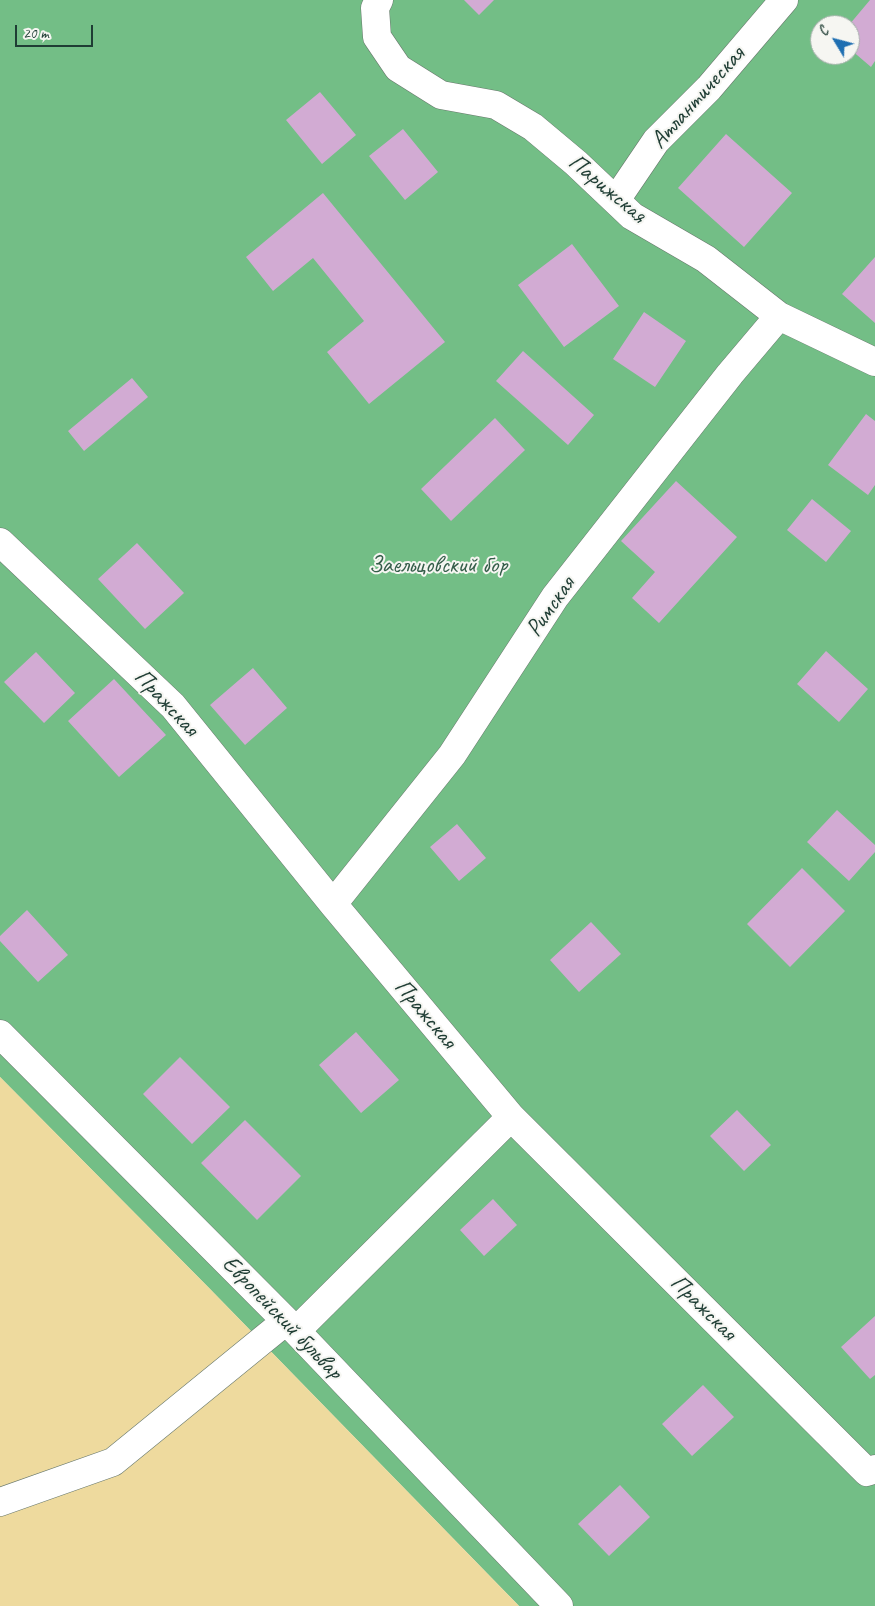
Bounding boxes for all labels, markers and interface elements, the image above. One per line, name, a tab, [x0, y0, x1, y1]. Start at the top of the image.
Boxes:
scale bar	[18, 15, 95, 47]
north arrow	[810, 15, 860, 65]
text: С	[815, 23, 832, 39]
text: 20 m	[23, 24, 49, 43]
street label: Атлантическая	[645, 41, 751, 155]
street label: Парижская	[562, 148, 652, 230]
park label: Заельцовский бор	[369, 552, 507, 580]
street label: Римская	[520, 571, 582, 643]
street label: Пражская	[128, 663, 204, 743]
street label: Пражская	[388, 973, 462, 1055]
street label: Европейский бульвар	[216, 1250, 348, 1386]
street label: Пражская	[664, 1269, 742, 1347]

